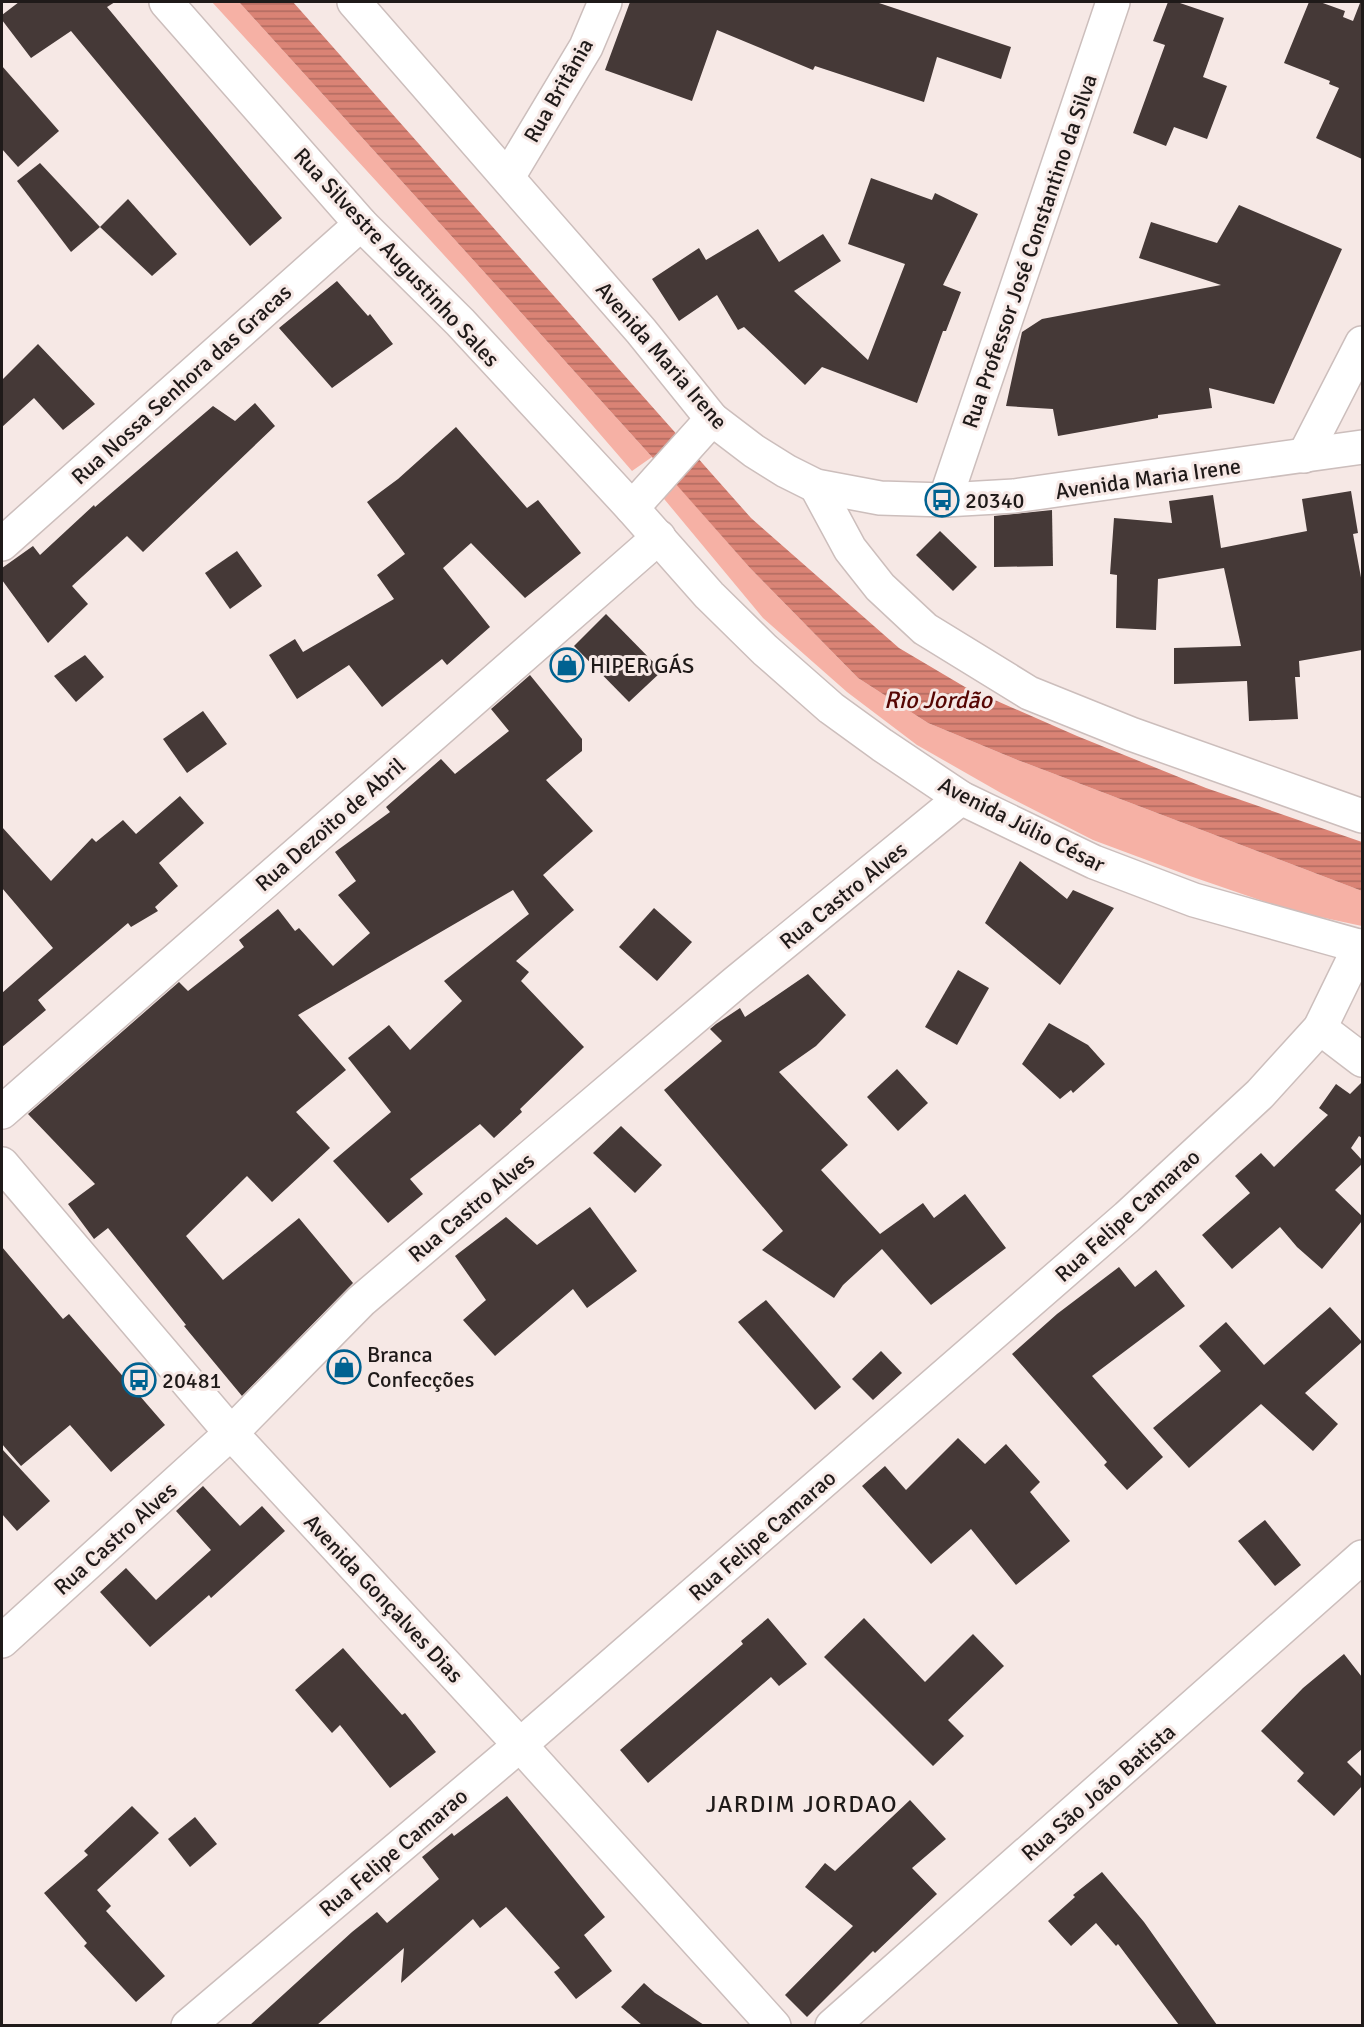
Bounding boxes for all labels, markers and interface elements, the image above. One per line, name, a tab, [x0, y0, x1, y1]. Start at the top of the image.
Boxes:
street label: Rua Britânia	[518, 33, 599, 147]
street label: Rua Professor José Constantino da Silva	[956, 71, 1103, 432]
street label: Rua Silvestre Augustinho Sales	[288, 142, 505, 372]
street label: Avenida Maria Irene	[590, 276, 733, 435]
street label: Rua Nossa Senhora das Gracas	[66, 278, 297, 490]
street label: Avenida Maria Irene	[1054, 452, 1243, 505]
bus stop icon: 20340	[924, 482, 960, 518]
place label: 20340	[965, 487, 1024, 514]
shop icon: HIPER GÁS	[549, 647, 585, 683]
place label: HIPER GÁS	[590, 652, 694, 679]
water label: Rio Jordão	[884, 685, 993, 715]
street label: Rua Dezoito de Abril	[250, 752, 411, 897]
street label: Avenida Júlio César	[934, 771, 1109, 878]
street label: Rua Castro Alves	[774, 836, 912, 955]
street label: Rua Felipe Camarao	[1049, 1143, 1205, 1288]
street label: Rua Castro Alves	[403, 1147, 540, 1268]
place label: Branca Confecções	[367, 1341, 474, 1393]
shop icon: Branca Confecções	[326, 1349, 362, 1385]
bus stop icon: 20481	[121, 1362, 157, 1398]
place label: 20481	[162, 1367, 221, 1394]
street label: Rua Felipe Camarao	[683, 1464, 841, 1607]
street label: Rua Castro Alves	[48, 1476, 182, 1601]
street label: Avenida Gonçalves Dias	[298, 1508, 469, 1688]
street label: Rua São João Batista	[1016, 1718, 1181, 1867]
street label: Rua Felipe Camarao	[313, 1782, 473, 1922]
district label: JARDIM JORDAO	[706, 1789, 898, 1819]

